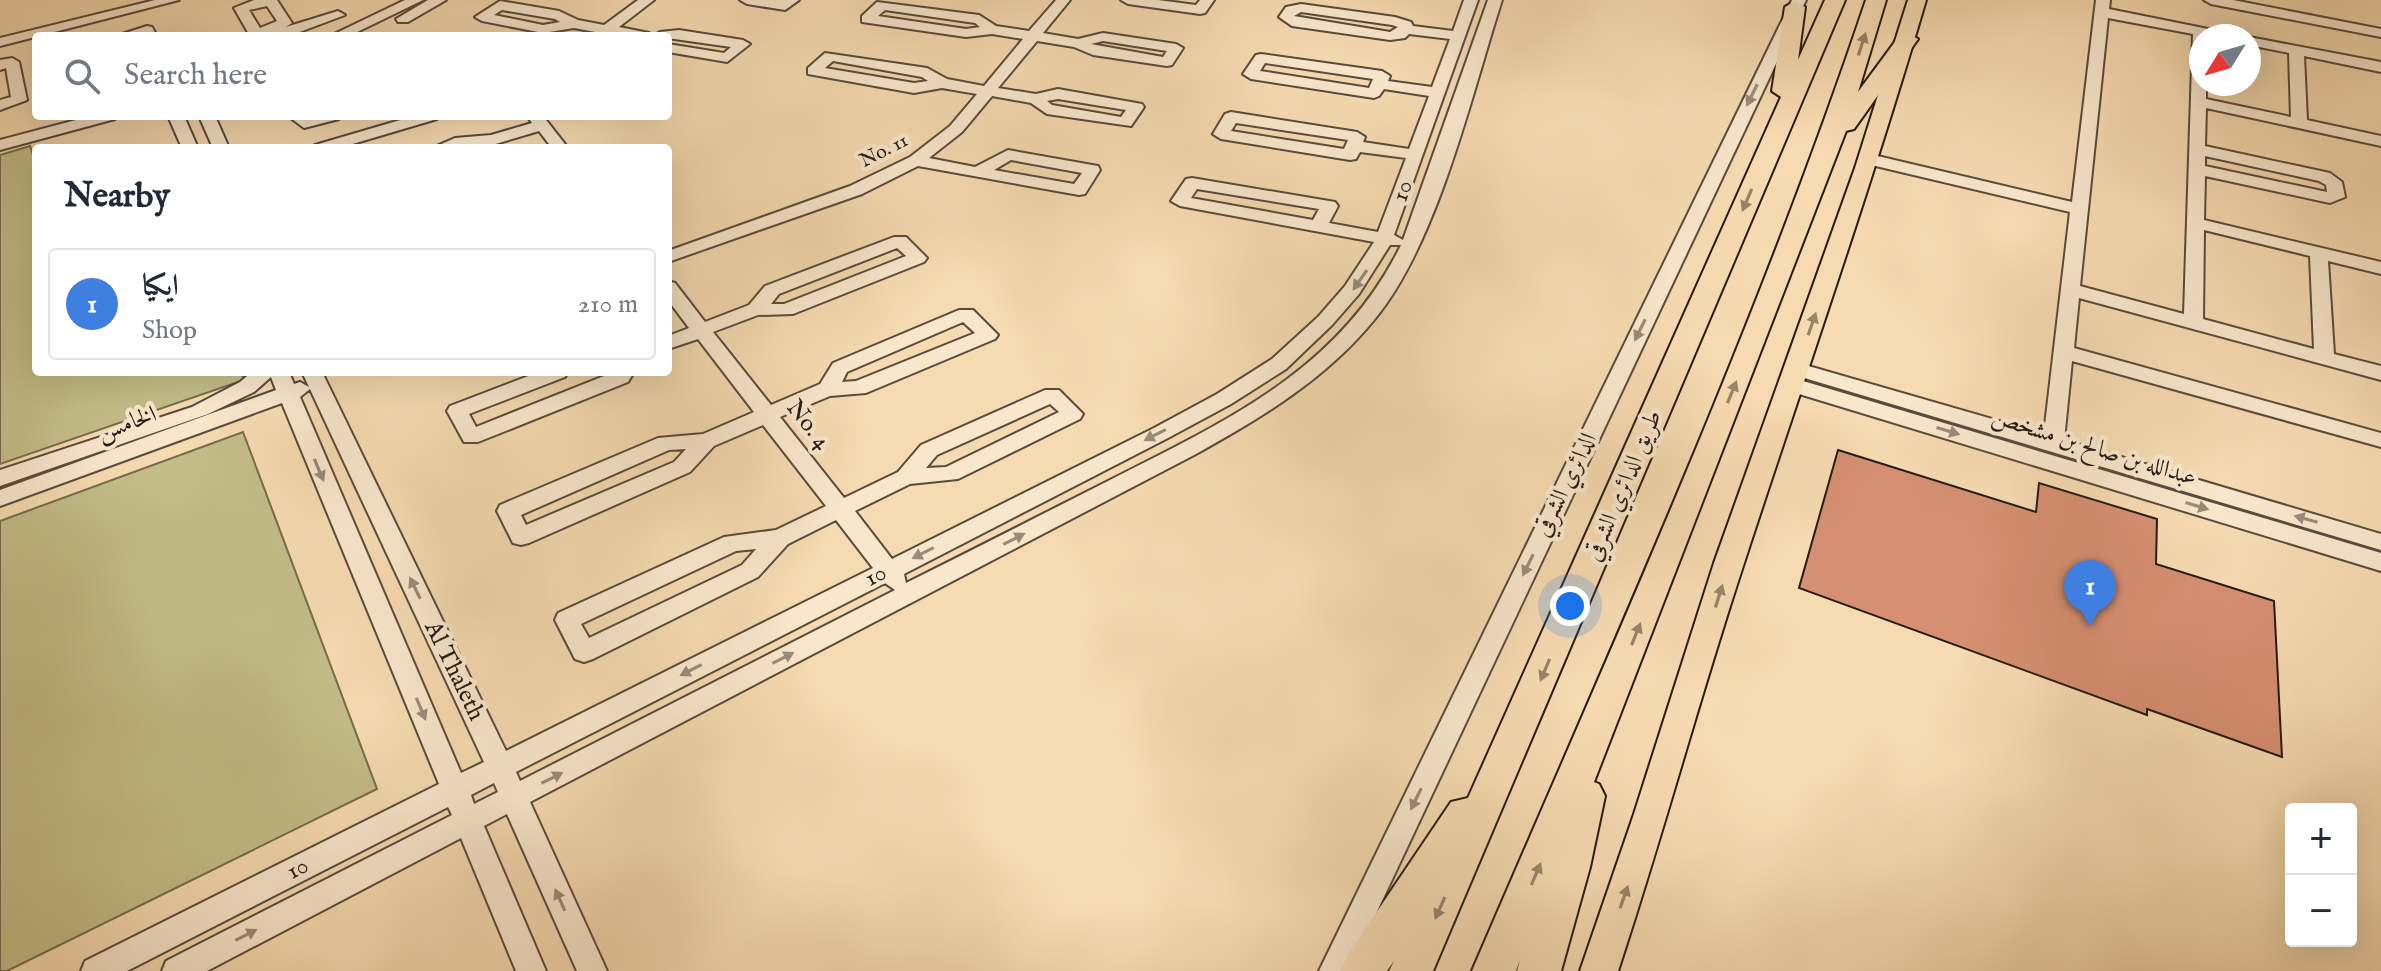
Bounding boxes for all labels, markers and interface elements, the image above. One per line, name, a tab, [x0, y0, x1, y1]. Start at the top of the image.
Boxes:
north arrow	[2189, 24, 2261, 96]
one-way arrow	[1856, 31, 1869, 55]
search box	[32, 32, 672, 120]
icon: search	[60, 54, 104, 98]
text: Search here	[124, 57, 267, 95]
one-way arrow	[1746, 84, 1759, 107]
street label: No. 11	[856, 128, 912, 174]
text: Nearby	[64, 175, 170, 218]
street label: 10	[1385, 176, 1421, 206]
one-way arrow	[1741, 188, 1754, 211]
text: ايكيا	[142, 268, 179, 306]
one-way arrow	[1353, 269, 1368, 290]
text: 1	[87, 288, 97, 321]
text: 210 m	[578, 288, 638, 321]
one-way arrow	[1807, 311, 1819, 335]
text: Shop	[142, 314, 197, 347]
one-way arrow	[1633, 318, 1647, 342]
one-way arrow	[1725, 380, 1738, 404]
street label: No. 4	[779, 394, 837, 456]
street label: الخامس	[93, 399, 161, 449]
street label: عبدالله بن صالح بن مشخص	[1987, 402, 2200, 497]
street label: طريق الدائري الشرقي	[1578, 406, 1672, 567]
one-way arrow	[1936, 425, 1960, 438]
street label: الدائري الشرقي	[1527, 428, 1606, 543]
one-way arrow	[1144, 429, 1167, 442]
one-way arrow	[313, 458, 326, 482]
one-way arrow	[2185, 501, 2209, 513]
one-way arrow	[2294, 512, 2318, 525]
one-way arrow	[1002, 532, 1025, 546]
one-way arrow	[912, 546, 935, 559]
one-way arrow	[1521, 553, 1535, 576]
street label: 10	[860, 558, 892, 594]
pin: 1	[2064, 560, 2116, 626]
one-way arrow	[408, 577, 422, 600]
one-way arrow	[1713, 584, 1726, 608]
your location	[1550, 586, 1590, 626]
street label: Al Thaleth	[416, 615, 492, 726]
one-way arrow	[1630, 622, 1643, 646]
one-way arrow	[771, 652, 794, 665]
one-way arrow	[1538, 658, 1551, 682]
one-way arrow	[680, 663, 703, 677]
one-way arrow	[415, 698, 428, 722]
one-way arrow	[540, 771, 563, 784]
one-way arrow	[1409, 788, 1423, 811]
map controls	[2285, 803, 2357, 947]
button: +	[2285, 803, 2357, 875]
street label: 10	[282, 851, 314, 887]
one-way arrow	[1529, 862, 1542, 885]
button: −	[2285, 875, 2357, 947]
one-way arrow	[1618, 885, 1630, 909]
one-way arrow	[553, 888, 567, 912]
one-way arrow	[1434, 896, 1447, 920]
one-way arrow	[234, 929, 257, 942]

